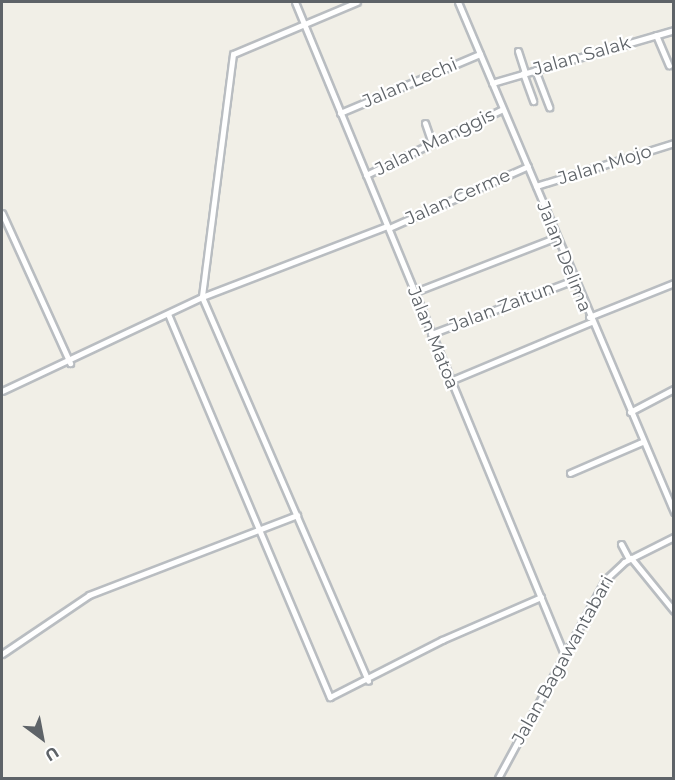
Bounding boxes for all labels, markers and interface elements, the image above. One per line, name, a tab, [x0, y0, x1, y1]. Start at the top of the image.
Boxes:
street label: Jalan Salak	[531, 32, 633, 80]
street label: Jalan Lechi	[360, 53, 460, 113]
street label: Jalan Manggis	[372, 104, 498, 180]
street label: Jalan Mojo	[556, 141, 654, 189]
street label: Jalan Cerme	[402, 164, 514, 230]
street label: Jalan Delima	[532, 199, 596, 315]
street label: Jalan Zaitun	[447, 277, 557, 337]
street label: Jalan Matoa	[403, 284, 463, 392]
street label: Jalan Bagawantabari	[508, 572, 618, 748]
north arrow	[12, 708, 72, 768]
text: U	[41, 742, 62, 765]

